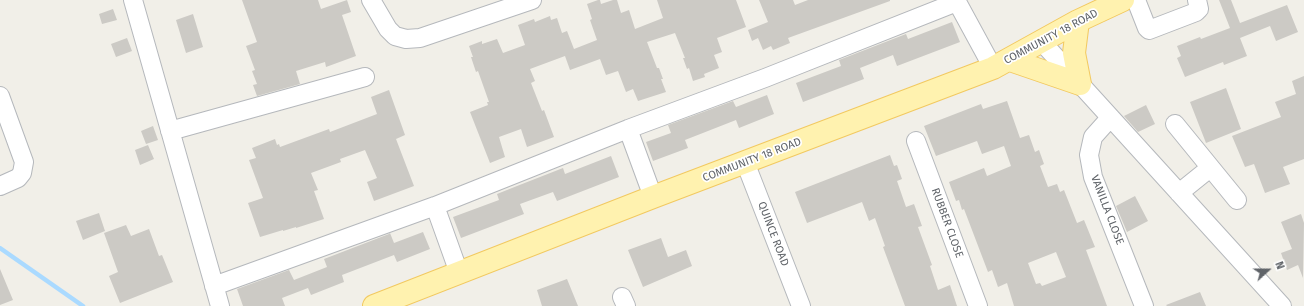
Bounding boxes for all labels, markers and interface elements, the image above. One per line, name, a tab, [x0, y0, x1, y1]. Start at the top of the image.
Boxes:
street label: COMMUNITY 18 ROAD	[1002, 7, 1100, 67]
street label: COMMUNITY 18 ROAD	[701, 135, 803, 185]
street label: VANILLA CLOSE	[1088, 173, 1126, 247]
street label: RUBBER CLOSE	[928, 186, 966, 260]
street label: QUINCE ROAD	[755, 200, 791, 268]
north arrow	[1248, 250, 1288, 290]
text: N	[1272, 260, 1287, 271]

